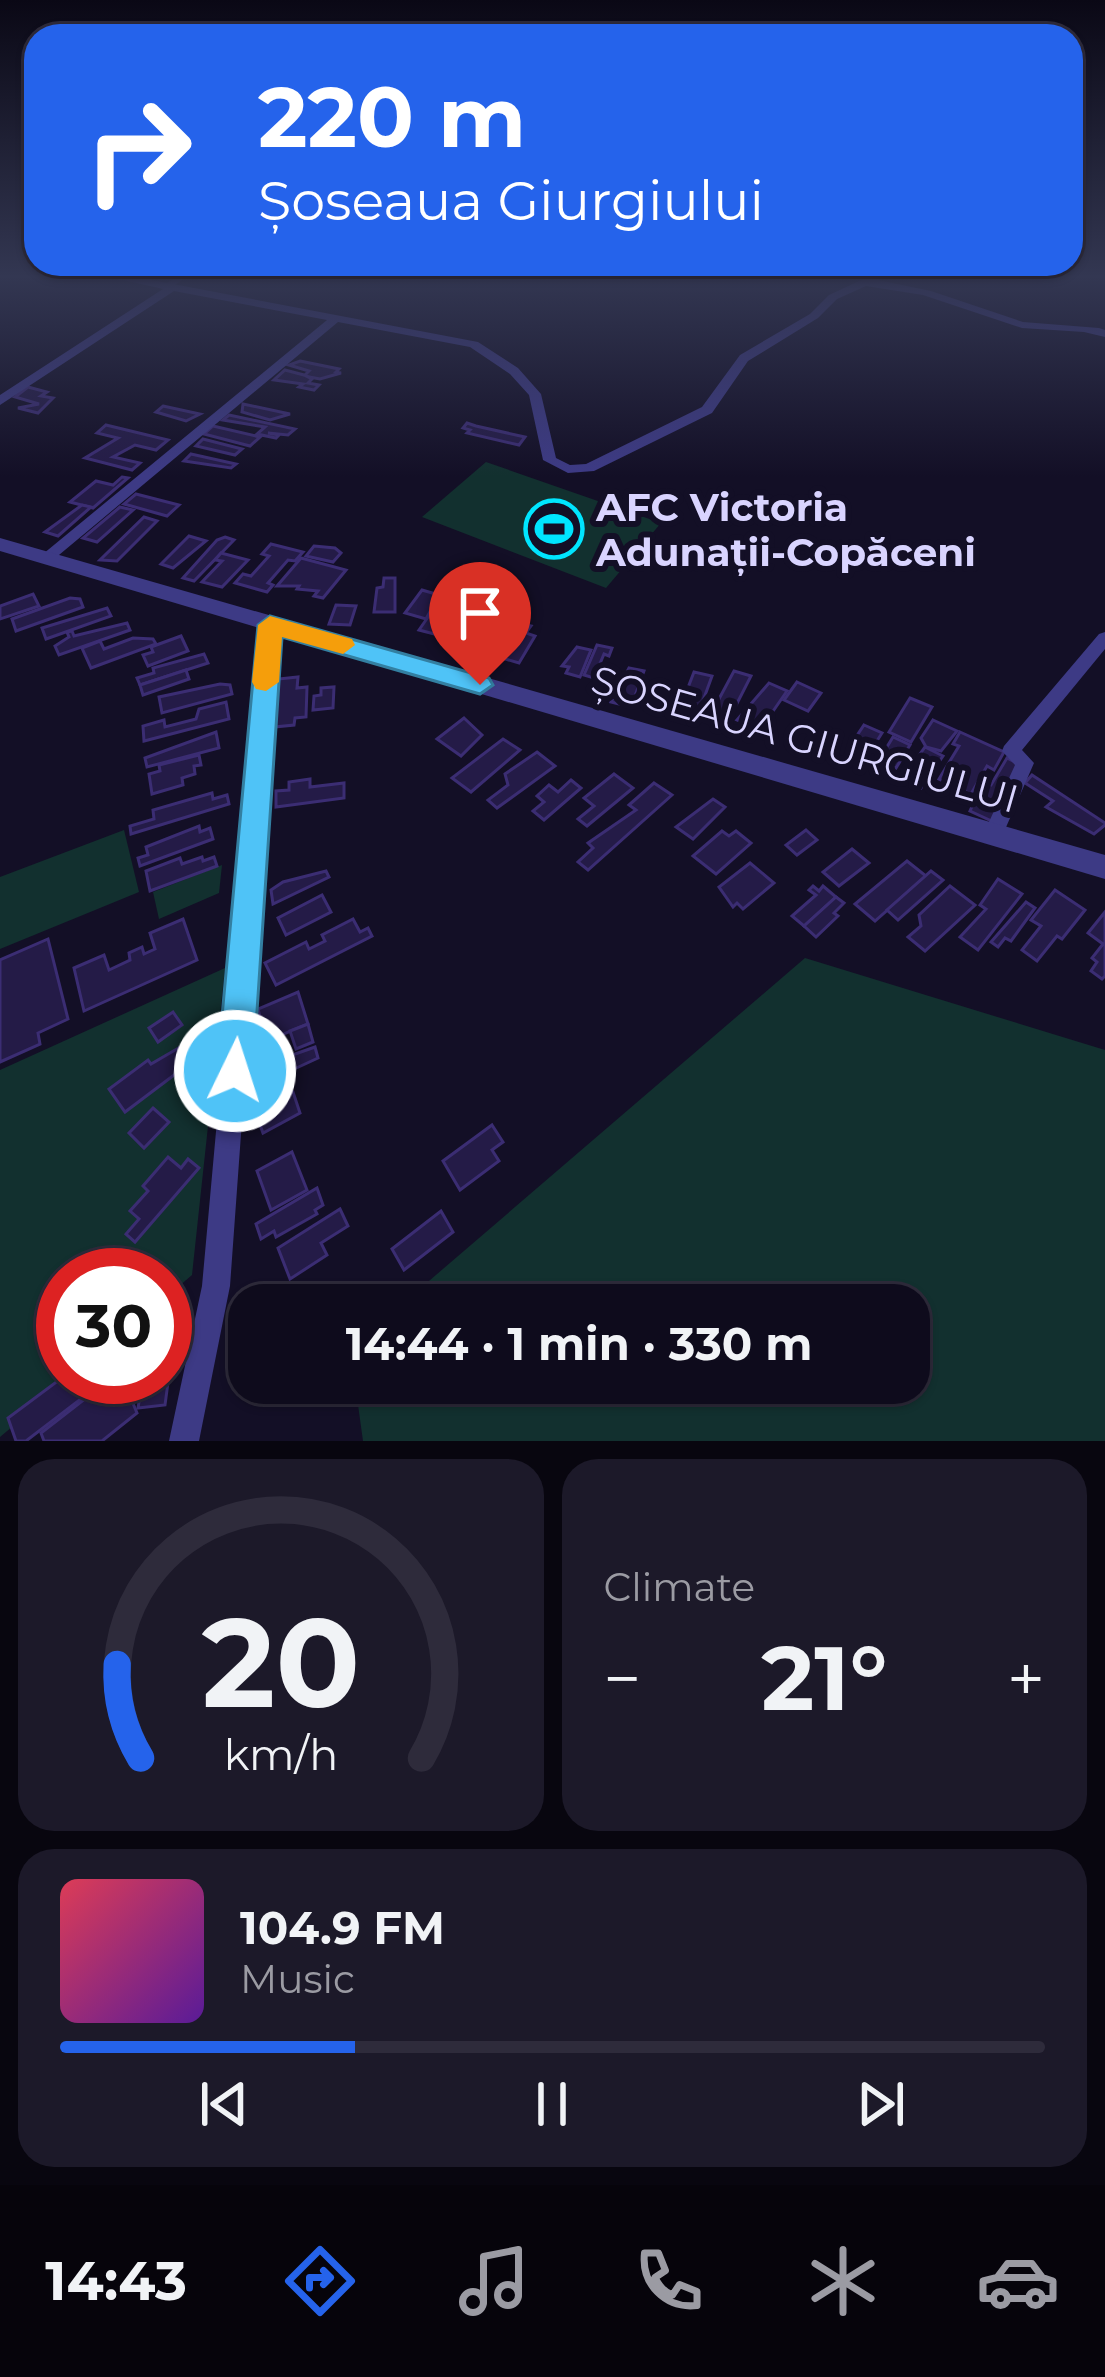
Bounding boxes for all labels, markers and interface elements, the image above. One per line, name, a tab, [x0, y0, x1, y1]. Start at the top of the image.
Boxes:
text: 220 m	[258, 66, 526, 168]
icon: right	[60, 72, 216, 228]
text: Șoseaua Giurgiului	[258, 168, 764, 234]
place label: AFC Victoria Adunații-Copăceni	[595, 483, 976, 576]
sports icon: AFC Victoria Adunații-Copăceni	[523, 498, 585, 560]
pin	[429, 562, 531, 685]
icon: arrive	[447, 580, 513, 646]
street label: ȘOSEAUA GIURGIULUI	[586, 655, 1024, 823]
position arrow	[172, 1008, 298, 1134]
speed limit sign: 30	[36, 1248, 192, 1404]
text: 14:44 · 1 min · 330 m	[346, 1316, 812, 1371]
text: Climate	[604, 1563, 755, 1611]
text: 20	[202, 1586, 360, 1738]
text: 21°	[761, 1623, 887, 1733]
text: −	[604, 1638, 641, 1719]
text: +	[1007, 1638, 1045, 1719]
text: km/h	[224, 1728, 338, 1781]
text: 104.9 FM	[240, 1900, 445, 1955]
text: Music	[240, 1955, 355, 2003]
icon: previous	[191, 2071, 257, 2137]
icon: pause	[519, 2071, 585, 2137]
icon: next	[848, 2071, 914, 2137]
icon: directions	[278, 2239, 362, 2323]
icon: music	[452, 2239, 536, 2323]
icon: phone	[627, 2239, 711, 2323]
icon: climate	[801, 2239, 885, 2323]
icon: car	[976, 2239, 1060, 2323]
text: 14:43	[45, 2248, 187, 2314]

